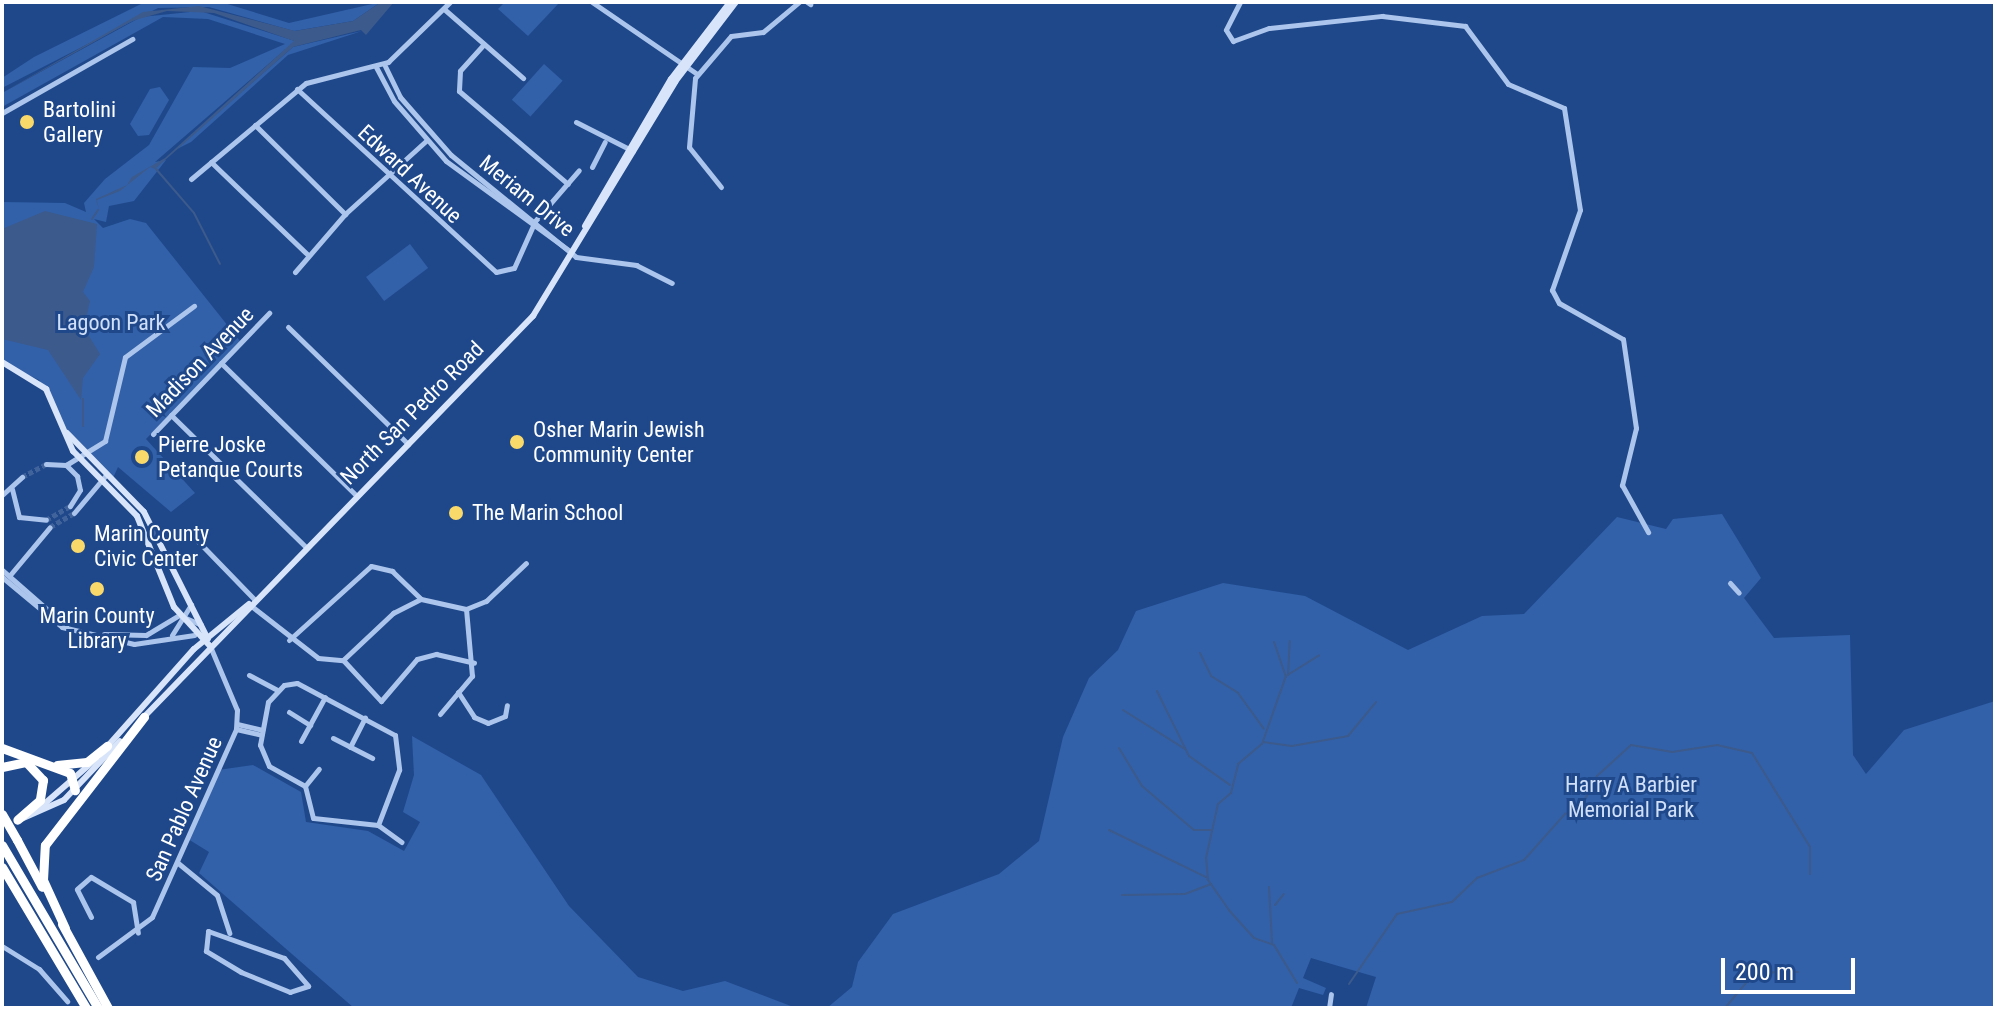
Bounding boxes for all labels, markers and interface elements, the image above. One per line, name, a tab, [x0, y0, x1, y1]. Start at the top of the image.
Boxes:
place label: Bartolini Gallery	[43, 96, 116, 148]
marker: Bartolini Gallery	[18, 113, 36, 131]
street label: Edward Avenue	[353, 119, 467, 229]
street label: Meriam Drive	[474, 150, 580, 242]
street label: Madison Avenue	[141, 301, 259, 423]
park label: Lagoon Park	[57, 310, 165, 336]
street label: North San Pedro Road	[335, 336, 489, 490]
place label: Osher Marin Jewish Community Center	[533, 416, 705, 468]
place label: Pierre Joske Petanque Courts	[158, 431, 303, 482]
marker: Osher Marin Jewish Community Center	[508, 433, 526, 451]
marker: Pierre Joske Petanque Courts	[133, 448, 151, 466]
place label: The Marin School	[472, 500, 623, 526]
marker: The Marin School	[447, 504, 465, 522]
place label: Marin County Civic Center	[94, 520, 209, 572]
marker: Marin County Civic Center	[69, 537, 87, 555]
marker: Marin County Library	[88, 580, 106, 598]
place label: Marin County Library	[39, 602, 155, 654]
street label: San Pablo Avenue	[140, 733, 228, 885]
park label: Harry A Barbier Memorial Park	[1565, 771, 1697, 822]
scale bar	[1725, 942, 1859, 992]
text: 200 m	[1735, 958, 1794, 986]

